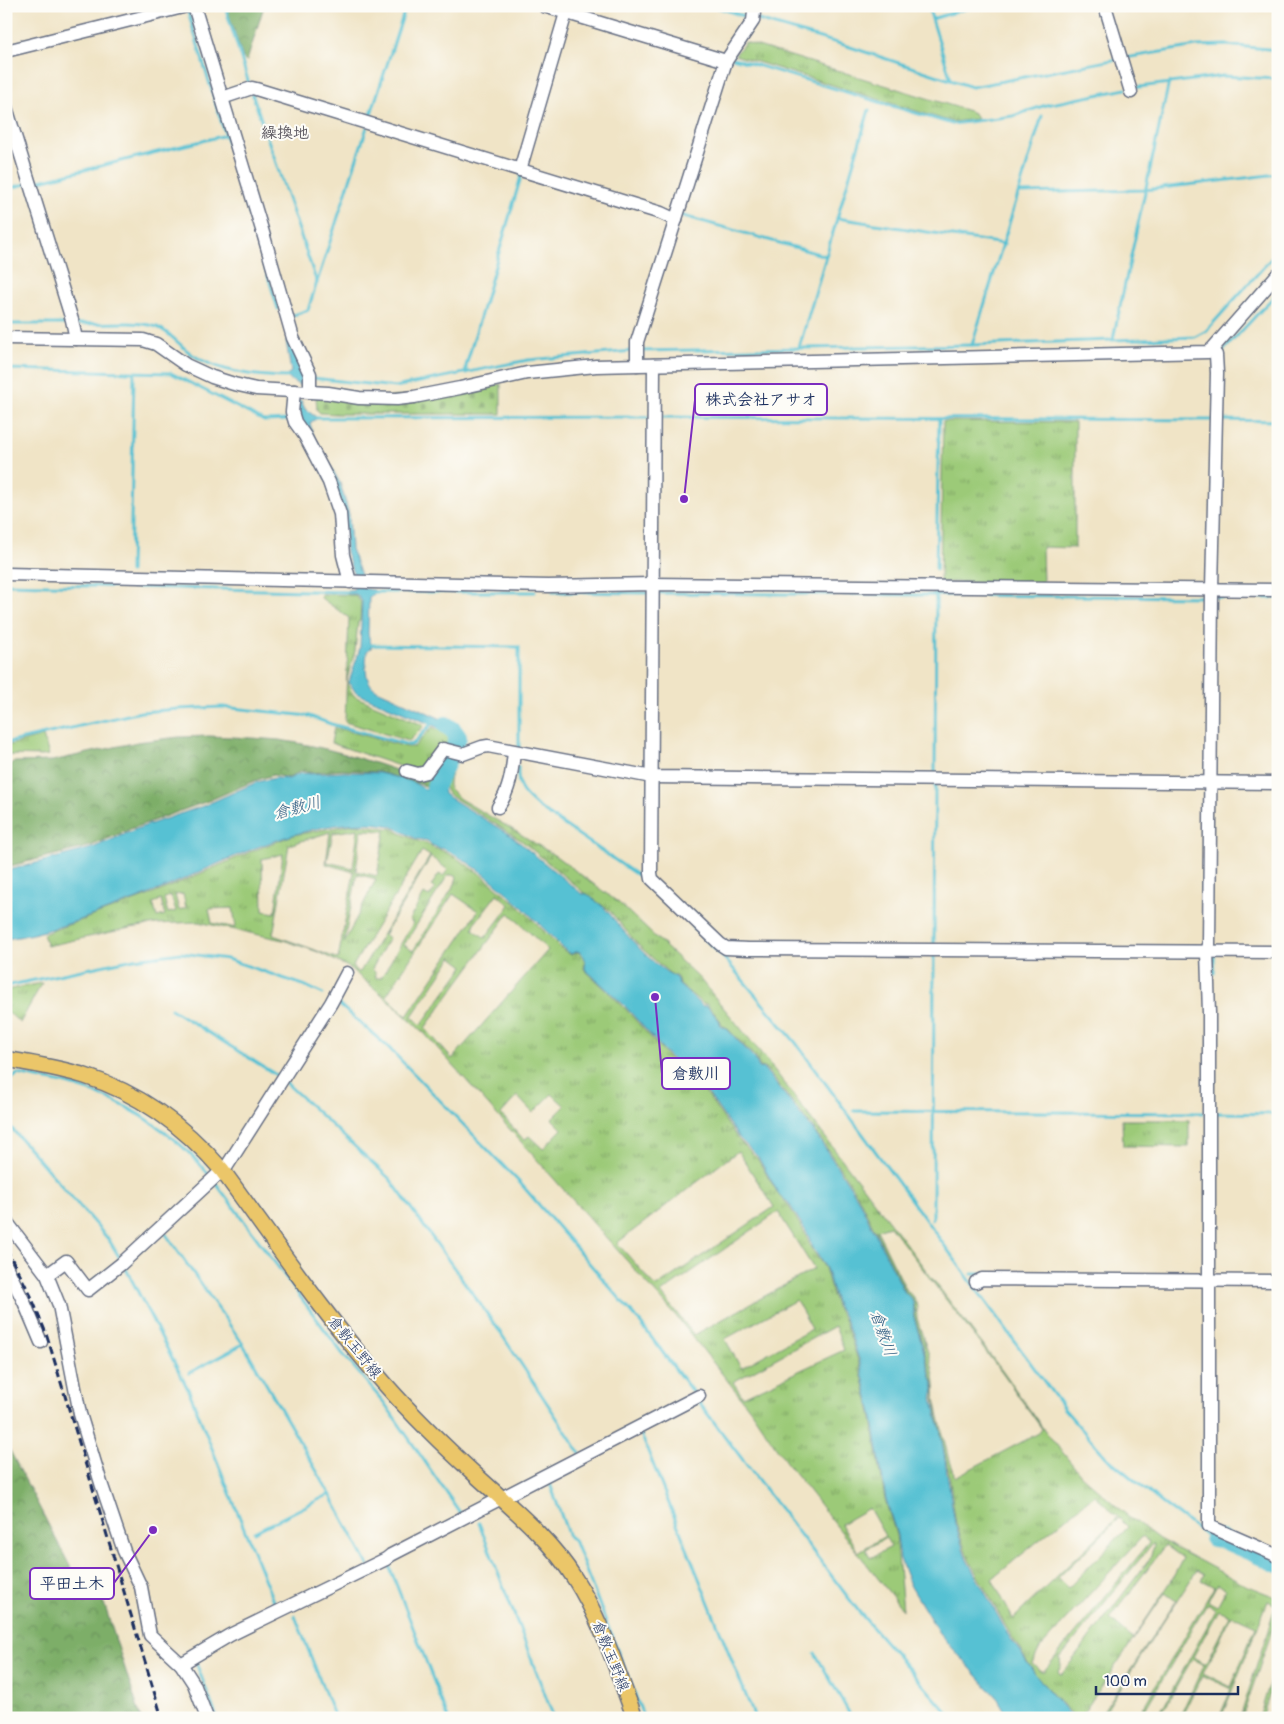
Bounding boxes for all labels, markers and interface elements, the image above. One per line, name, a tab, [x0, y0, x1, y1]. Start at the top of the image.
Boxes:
district label: 繰換地	[261, 123, 309, 143]
callout: 株式会社アサオ	[695, 384, 827, 415]
text: 株式会社アサオ	[705, 390, 817, 410]
water label: 倉敷川	[271, 792, 323, 824]
callout: 倉敷川	[662, 1058, 730, 1089]
text: 倉敷川	[672, 1064, 720, 1084]
water label: 倉敷川	[866, 1307, 900, 1359]
street label: 倉敷玉野線	[324, 1312, 386, 1382]
callout: 平田土木	[30, 1568, 114, 1599]
text: 平田土木	[40, 1574, 104, 1594]
street label: 倉敷玉野線	[588, 1618, 633, 1695]
scale bar	[1096, 1664, 1239, 1696]
text: 100 m	[1104, 1672, 1147, 1691]

